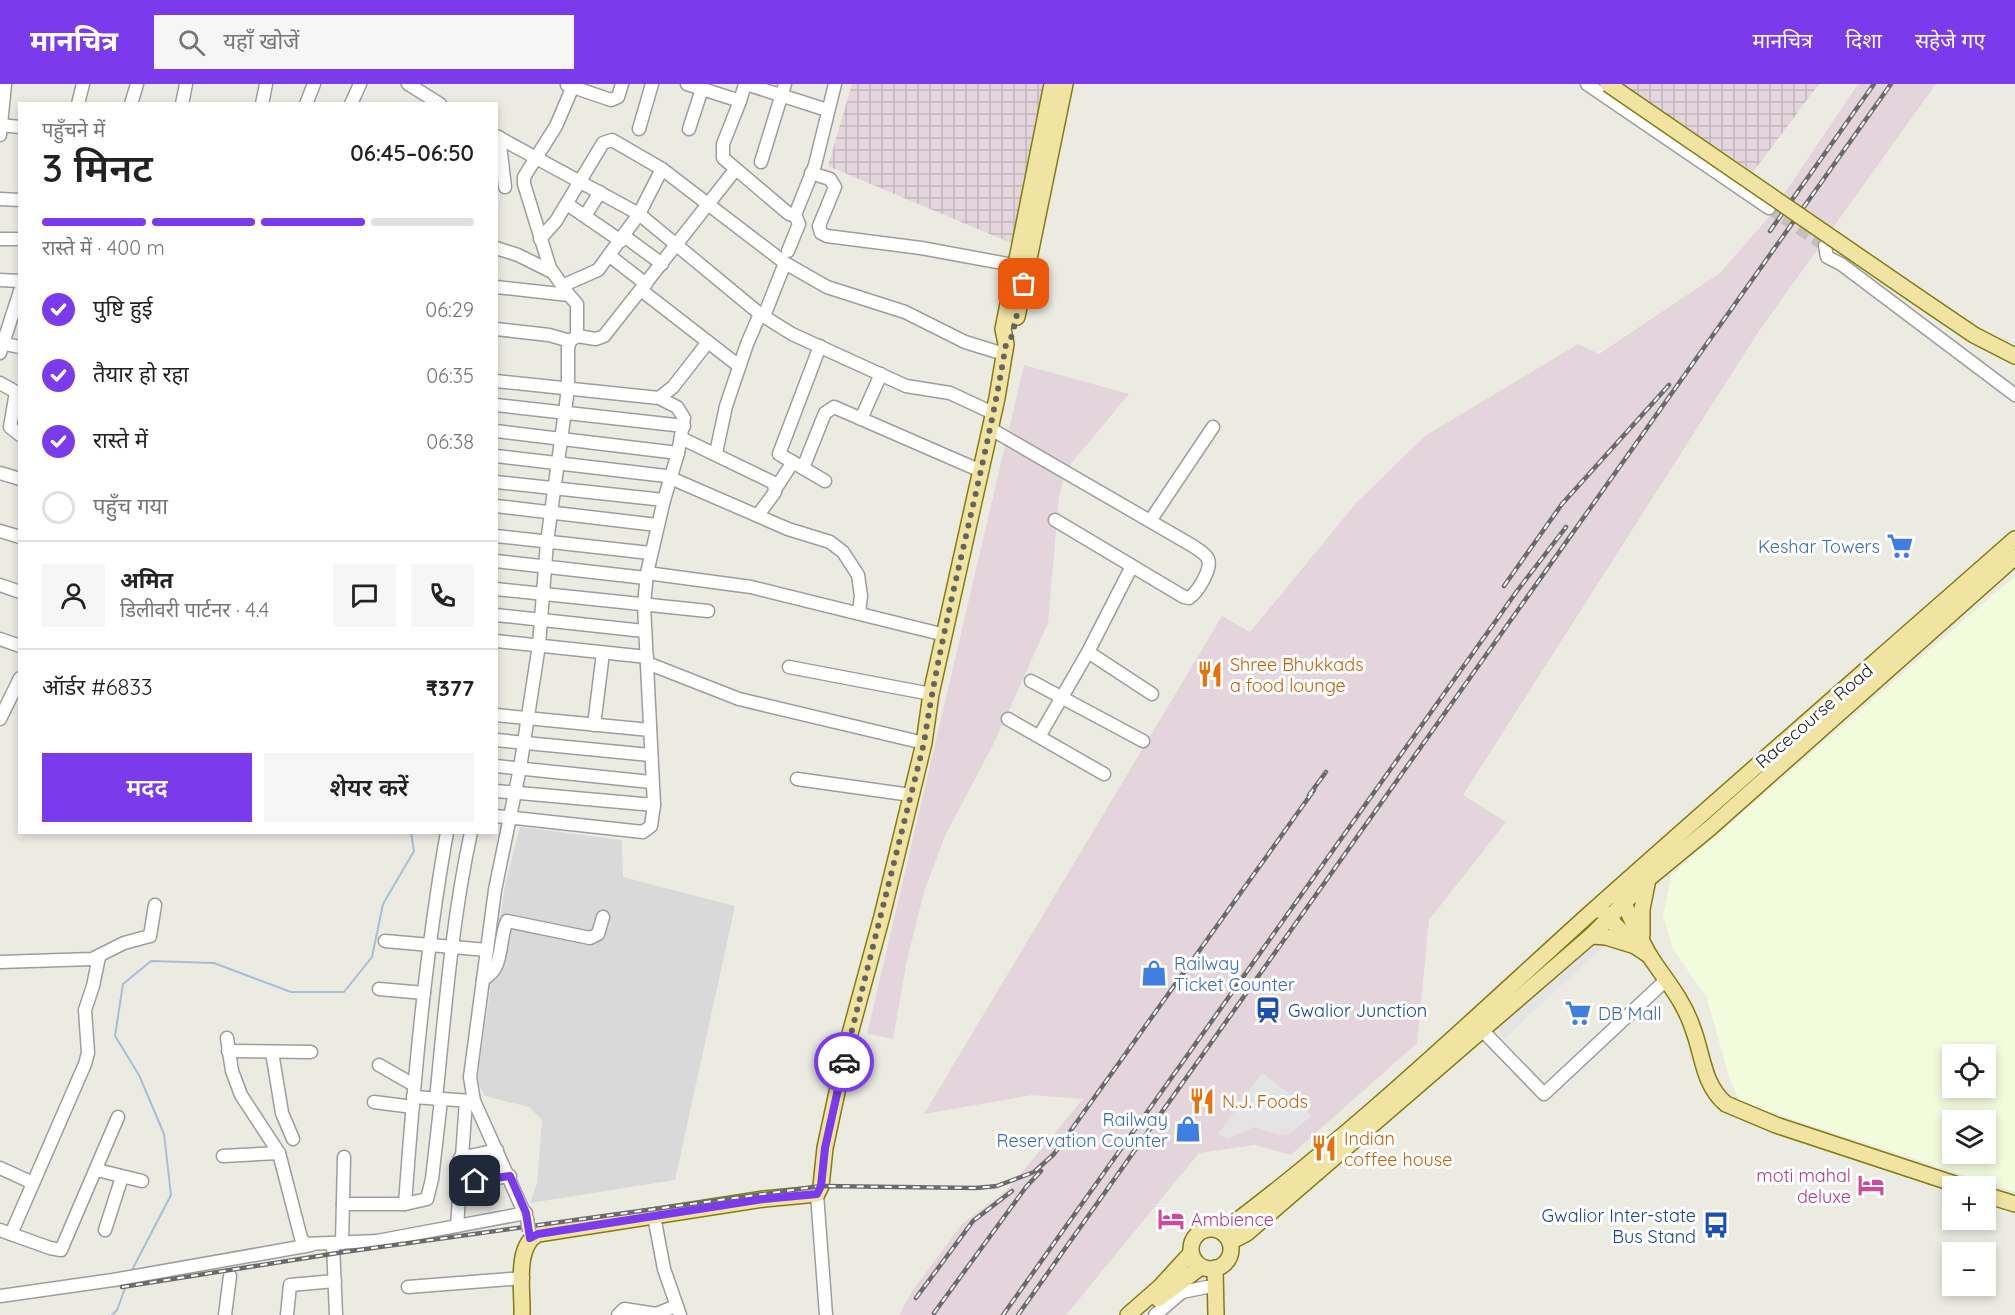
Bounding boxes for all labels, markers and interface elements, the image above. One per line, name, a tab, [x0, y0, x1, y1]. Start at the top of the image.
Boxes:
search box	[154, 15, 574, 69]
text: मानचित्र	[30, 23, 118, 58]
icon: search	[175, 26, 208, 59]
text: यहाँ खोजें	[223, 27, 299, 55]
text: मानचित्र	[1753, 27, 1813, 53]
text: दिशा	[1846, 27, 1882, 53]
text: सहेजे गए	[1915, 27, 1985, 53]
text: पहुँचने में	[42, 117, 105, 142]
text: 06:45–06:50	[350, 139, 474, 167]
text: 3 मिनट	[42, 143, 153, 192]
text: रास्ते में · 400 m	[42, 235, 165, 260]
pin	[998, 258, 1049, 309]
icon: bag	[1007, 267, 1040, 300]
icon: check	[42, 293, 75, 326]
text: पुष्टि हुई	[93, 294, 153, 322]
text: 06:29	[425, 297, 474, 322]
icon: check	[42, 359, 75, 392]
text: तैयार हो रहा	[93, 360, 189, 388]
text: 06:35	[426, 363, 474, 388]
icon: check	[42, 425, 75, 458]
text: रास्ते में	[93, 426, 148, 454]
text: 06:38	[426, 429, 474, 454]
text: पहुँच गया	[93, 492, 168, 520]
supermarket icon: Keshar Towers	[1885, 531, 1915, 561]
place label: Keshar Towers	[1758, 535, 1880, 558]
button: person	[42, 564, 105, 627]
button: chat	[333, 564, 396, 627]
button: phone	[411, 564, 474, 627]
text: अमित	[120, 566, 173, 594]
text: डिलीवरी पार्टनर · 4.4	[120, 597, 269, 622]
place label: Shree Bhukkads a food lounge	[1230, 653, 1364, 697]
restaurant icon: Shree Bhukkads a food lounge	[1195, 659, 1225, 689]
street label: Racecourse Road	[1751, 659, 1877, 773]
text: ऑर्डर #6833	[42, 673, 152, 701]
text: ₹377	[426, 674, 474, 702]
button: मदद	[42, 753, 252, 822]
button: शेयर करें	[264, 753, 474, 822]
place label: Railway Ticket Counter	[1174, 952, 1295, 996]
shop icon: Railway Ticket Counter	[1139, 958, 1169, 988]
station icon: Gwalior Junction	[1253, 995, 1283, 1025]
supermarket icon: DB Mall	[1563, 998, 1593, 1028]
place label: Gwalior Junction	[1288, 999, 1427, 1022]
place label: DB Mall	[1598, 1002, 1662, 1025]
courier	[814, 1032, 874, 1092]
map controls	[1942, 1044, 1996, 1296]
button: locate	[1942, 1044, 1996, 1098]
icon: car	[828, 1046, 861, 1079]
restaurant icon: N.J. Foods	[1187, 1086, 1217, 1116]
place label: N.J. Foods	[1222, 1090, 1308, 1113]
place label: Railway Reservation Counter	[996, 1108, 1168, 1152]
button: layers	[1942, 1110, 1996, 1164]
shop icon: Railway Reservation Counter	[1173, 1114, 1203, 1144]
place label: Indian coffee house	[1344, 1127, 1452, 1171]
restaurant icon: Indian coffee house	[1309, 1133, 1339, 1163]
pin	[449, 1155, 500, 1206]
icon: home	[458, 1164, 491, 1197]
place label: moti mahal deluxe	[1756, 1164, 1851, 1208]
hotel icon: moti mahal deluxe	[1856, 1170, 1886, 1200]
button: +	[1942, 1176, 1996, 1230]
hotel icon: Ambience	[1156, 1204, 1186, 1234]
place label: Gwalior Inter-state Bus Stand	[1542, 1204, 1696, 1248]
place label: Ambience	[1191, 1208, 1274, 1231]
bus stop icon: Gwalior Inter-state Bus Stand	[1701, 1210, 1731, 1240]
button: −	[1942, 1242, 1996, 1296]

